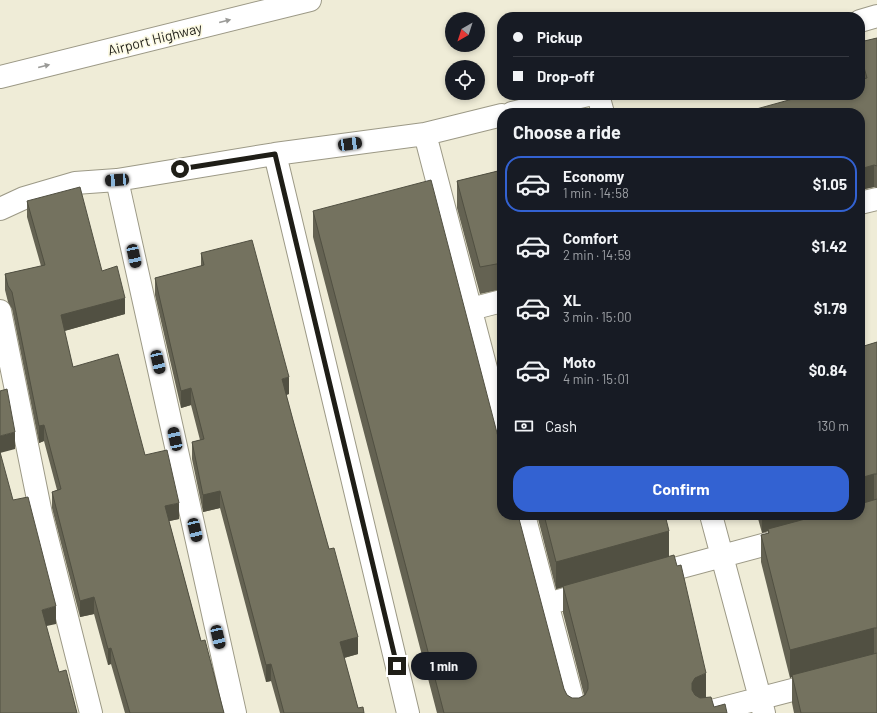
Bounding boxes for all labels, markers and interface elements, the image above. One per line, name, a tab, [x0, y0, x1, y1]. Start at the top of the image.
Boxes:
north arrow	[445, 12, 485, 52]
map controls	[445, 12, 485, 100]
street label: Airport Highway	[106, 18, 204, 58]
one-way arrow	[219, 18, 231, 24]
text: Pickup	[537, 28, 583, 46]
button: locate	[445, 60, 485, 100]
one-way arrow	[38, 63, 51, 69]
text: Drop-off	[537, 67, 595, 85]
text: Choose a ride	[513, 121, 621, 143]
car	[337, 136, 363, 152]
route start	[171, 160, 189, 178]
icon: car	[515, 166, 551, 202]
text: Economy	[563, 167, 624, 185]
car	[105, 173, 129, 187]
text: $1.05	[813, 175, 847, 193]
text: 1 min · 14:58	[563, 185, 629, 201]
icon: car	[515, 228, 551, 264]
text: Comfort	[563, 229, 618, 247]
text: $1.42	[812, 237, 847, 255]
car	[126, 243, 142, 269]
text: 2 min · 14:59	[563, 247, 631, 263]
icon: car	[515, 290, 551, 326]
text: XL	[563, 291, 581, 309]
text: $1.79	[814, 299, 847, 317]
text: 3 min · 15:00	[563, 309, 632, 325]
car	[149, 349, 167, 375]
icon: car	[515, 352, 551, 388]
text: Moto	[563, 353, 596, 371]
text: $0.84	[809, 361, 847, 379]
text: 4 min · 15:01	[563, 371, 629, 387]
icon: cash	[513, 415, 535, 437]
text: Cash	[545, 417, 577, 435]
text: 130 m	[817, 418, 849, 434]
car	[167, 426, 183, 452]
button: Confirm	[513, 466, 849, 512]
car	[186, 517, 204, 543]
car	[209, 624, 227, 650]
callout: 1 min	[411, 652, 477, 680]
route end	[388, 657, 406, 675]
text: 1 min	[430, 658, 458, 674]

